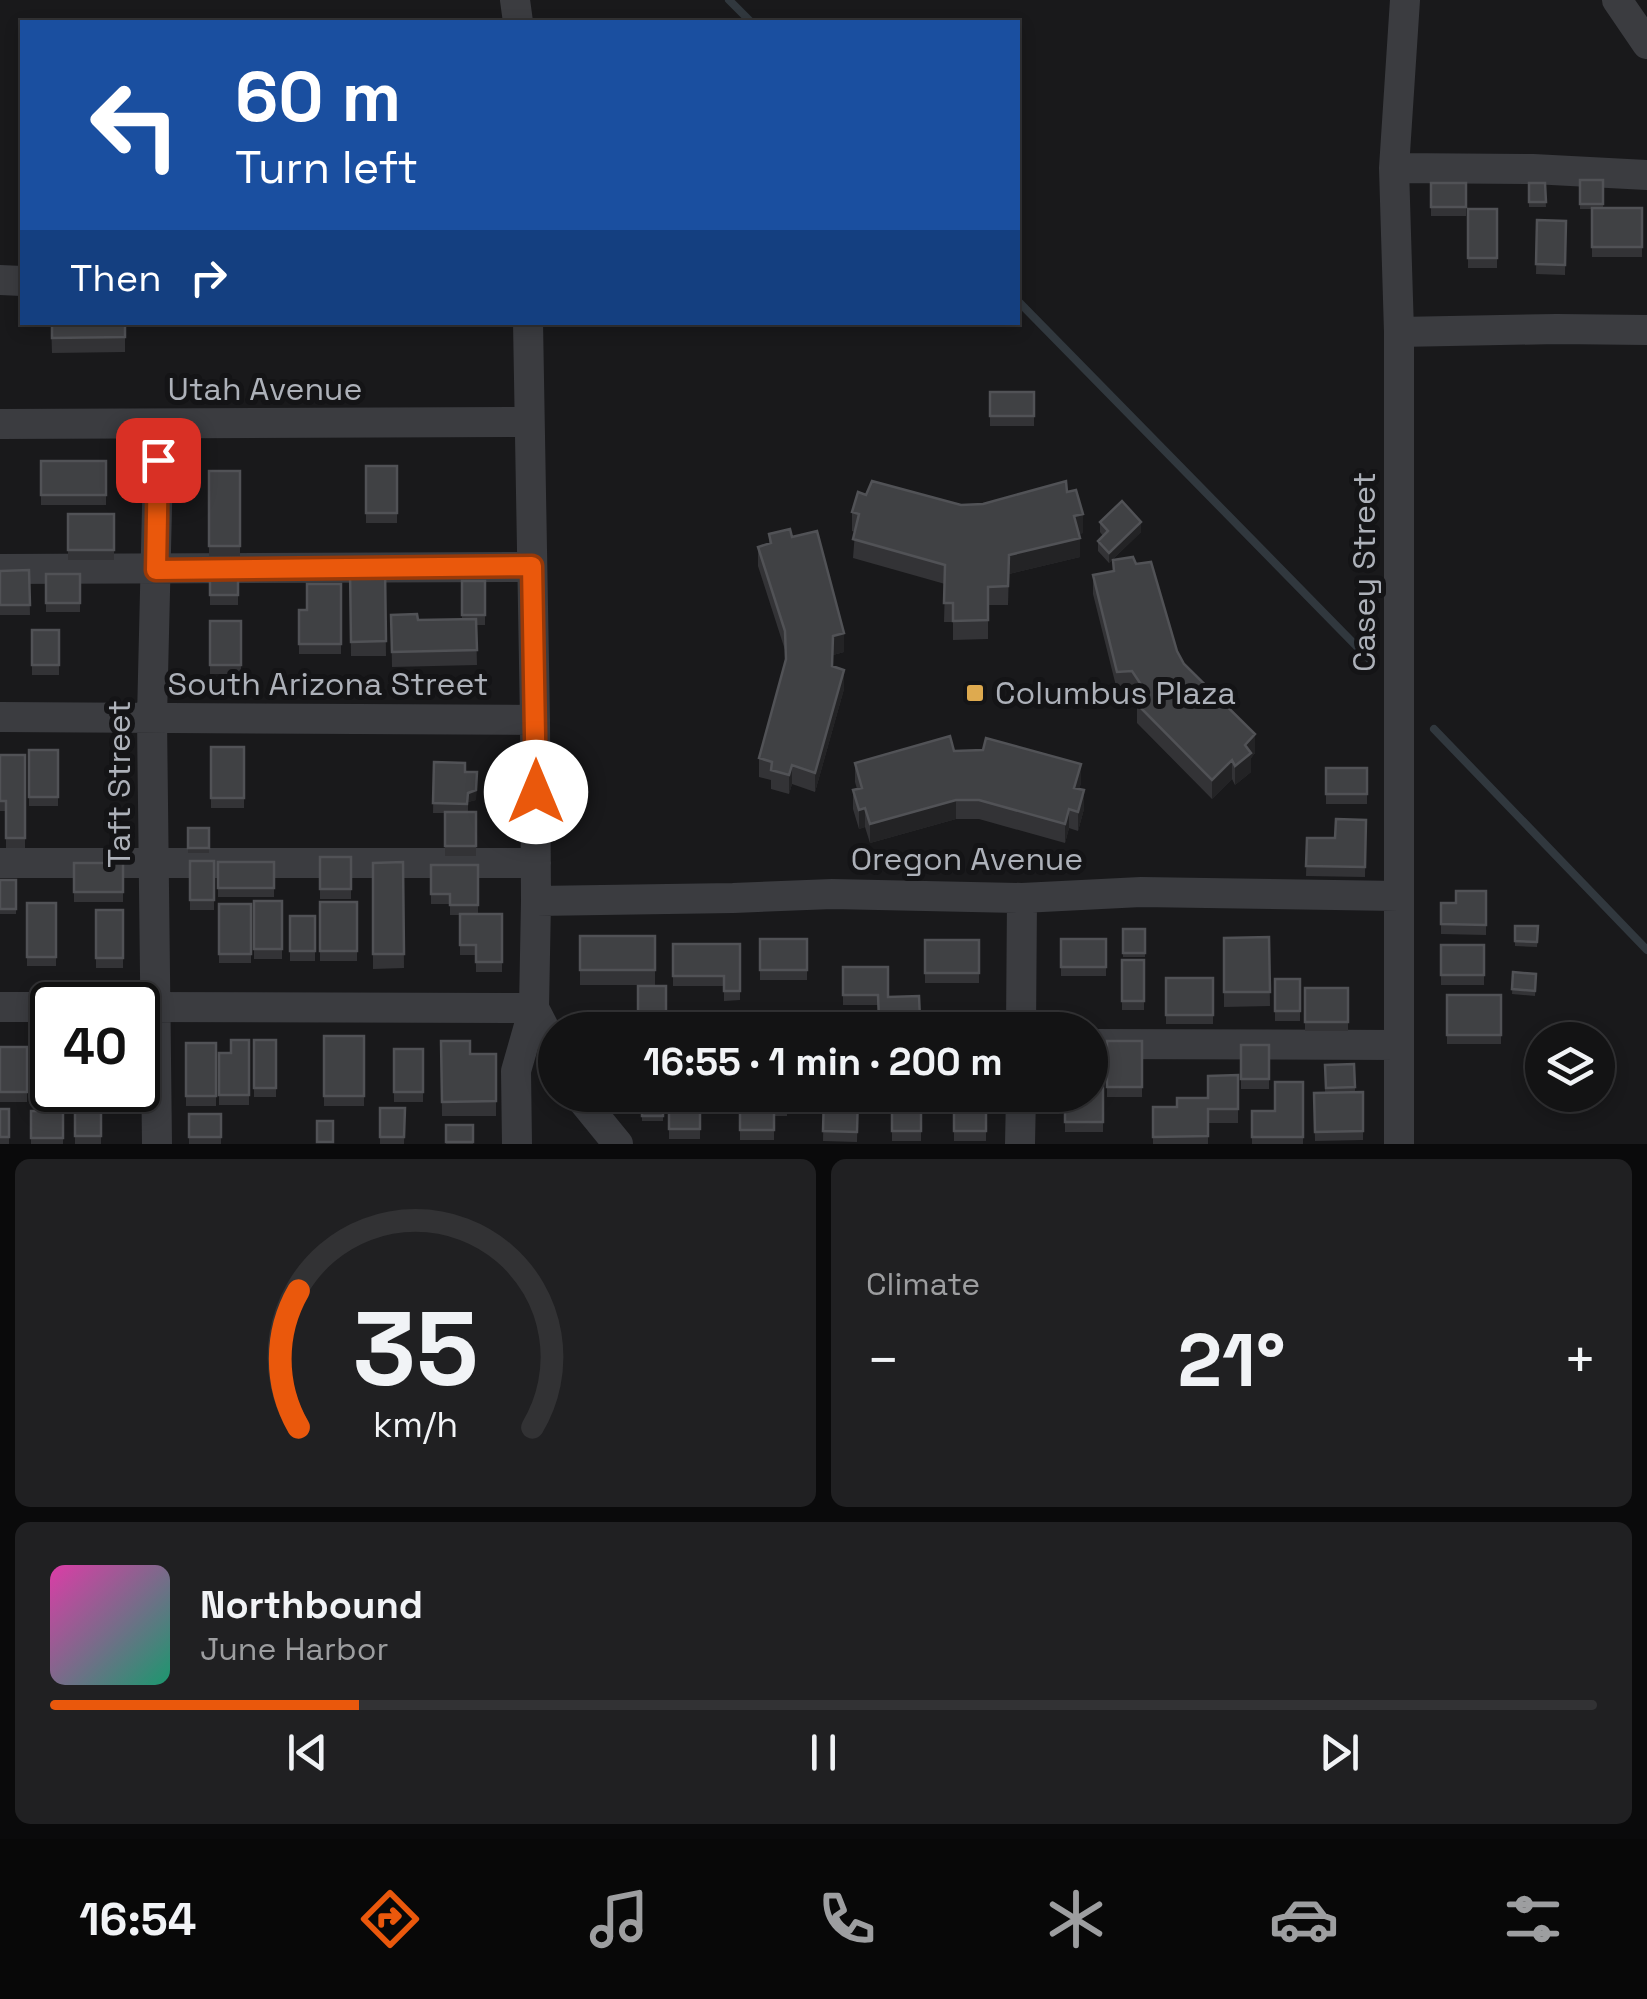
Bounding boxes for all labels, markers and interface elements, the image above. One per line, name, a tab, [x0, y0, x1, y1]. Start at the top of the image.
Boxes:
text: 60 m	[235, 52, 401, 141]
icon: left	[70, 60, 200, 190]
text: Turn left	[235, 139, 418, 196]
icon: right	[181, 250, 236, 305]
text: Then	[70, 254, 161, 302]
street label: Utah Avenue	[168, 369, 362, 409]
pin	[116, 418, 201, 503]
icon: arrive	[131, 433, 186, 488]
street label: Casey Street	[1344, 472, 1384, 672]
street label: South Arizona Street	[167, 664, 489, 704]
place label: Columbus Plaza	[995, 673, 1236, 713]
marker: Columbus Plaza	[964, 682, 986, 704]
street label: Taft Street	[99, 700, 139, 868]
position arrow	[484, 740, 588, 844]
street label: Oregon Avenue	[851, 839, 1083, 879]
speed limit sign: 40	[30, 982, 160, 1112]
map controls	[1525, 1022, 1615, 1112]
button: layers	[1525, 1022, 1615, 1112]
text: 16:55 · 1 min · 200 m	[643, 1038, 1003, 1086]
text: Climate	[866, 1264, 980, 1304]
text: 35	[353, 1283, 478, 1415]
text: 21°	[1177, 1312, 1286, 1408]
text: −	[866, 1325, 900, 1395]
text: +	[1563, 1325, 1597, 1395]
text: km/h	[373, 1402, 458, 1447]
text: Northbound	[200, 1581, 423, 1629]
text: June Harbor	[200, 1629, 388, 1669]
icon: previous	[280, 1725, 335, 1780]
icon: pause	[796, 1725, 851, 1780]
icon: next	[1312, 1725, 1367, 1780]
icon: directions	[355, 1884, 425, 1954]
icon: music	[584, 1884, 654, 1954]
icon: phone	[812, 1884, 882, 1954]
icon: climate	[1041, 1884, 1111, 1954]
icon: car	[1269, 1884, 1339, 1954]
icon: filters	[1498, 1884, 1568, 1954]
text: 16:54	[79, 1891, 196, 1948]

